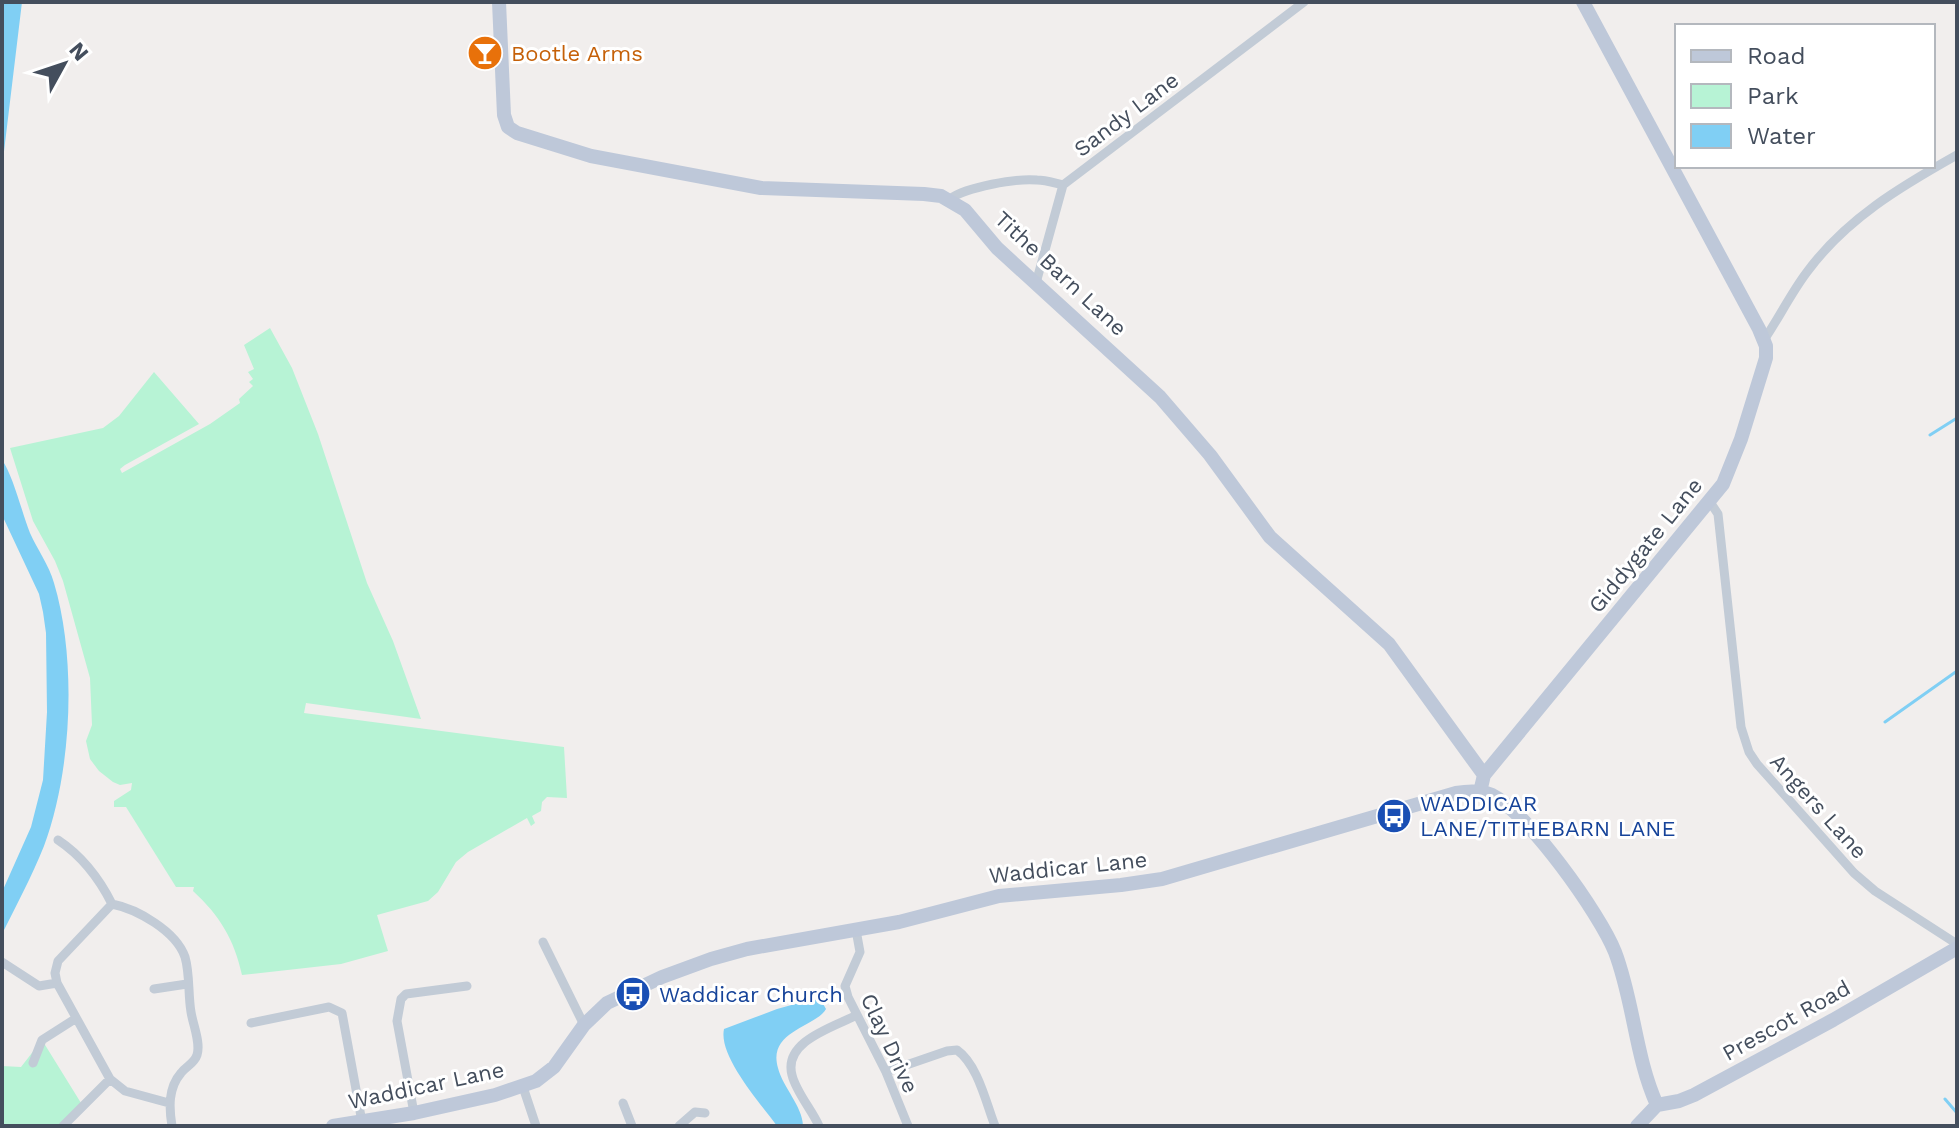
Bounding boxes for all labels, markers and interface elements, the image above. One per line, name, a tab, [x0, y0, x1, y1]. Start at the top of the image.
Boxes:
north arrow	[24, 24, 104, 104]
legend	[1675, 24, 1935, 168]
bar icon: Bootle Arms	[466, 34, 504, 72]
text: N	[64, 37, 94, 66]
place label: Bootle Arms	[511, 41, 643, 66]
text: Road	[1747, 42, 1806, 70]
street label: Sandy Lane	[1069, 67, 1183, 162]
text: Park	[1747, 82, 1799, 110]
text: Water	[1747, 122, 1816, 150]
street label: Tithe Barn Lane	[990, 206, 1132, 341]
street label: Giddygate Lane	[1584, 473, 1707, 618]
street label: Angers Lane	[1765, 749, 1872, 864]
place label: WADDICAR LANE/TITHEBARN LANE	[1420, 791, 1676, 841]
bus stop icon: WADDICAR LANE/TITHEBARN LANE	[1375, 797, 1413, 835]
street label: Waddicar Lane	[988, 847, 1148, 888]
bus stop icon: Waddicar Church	[614, 975, 652, 1013]
street label: Prescot Road	[1718, 975, 1854, 1066]
place label: Waddicar Church	[659, 982, 843, 1007]
street label: Clay Drive	[856, 990, 923, 1097]
street label: Waddicar Lane	[346, 1057, 506, 1114]

